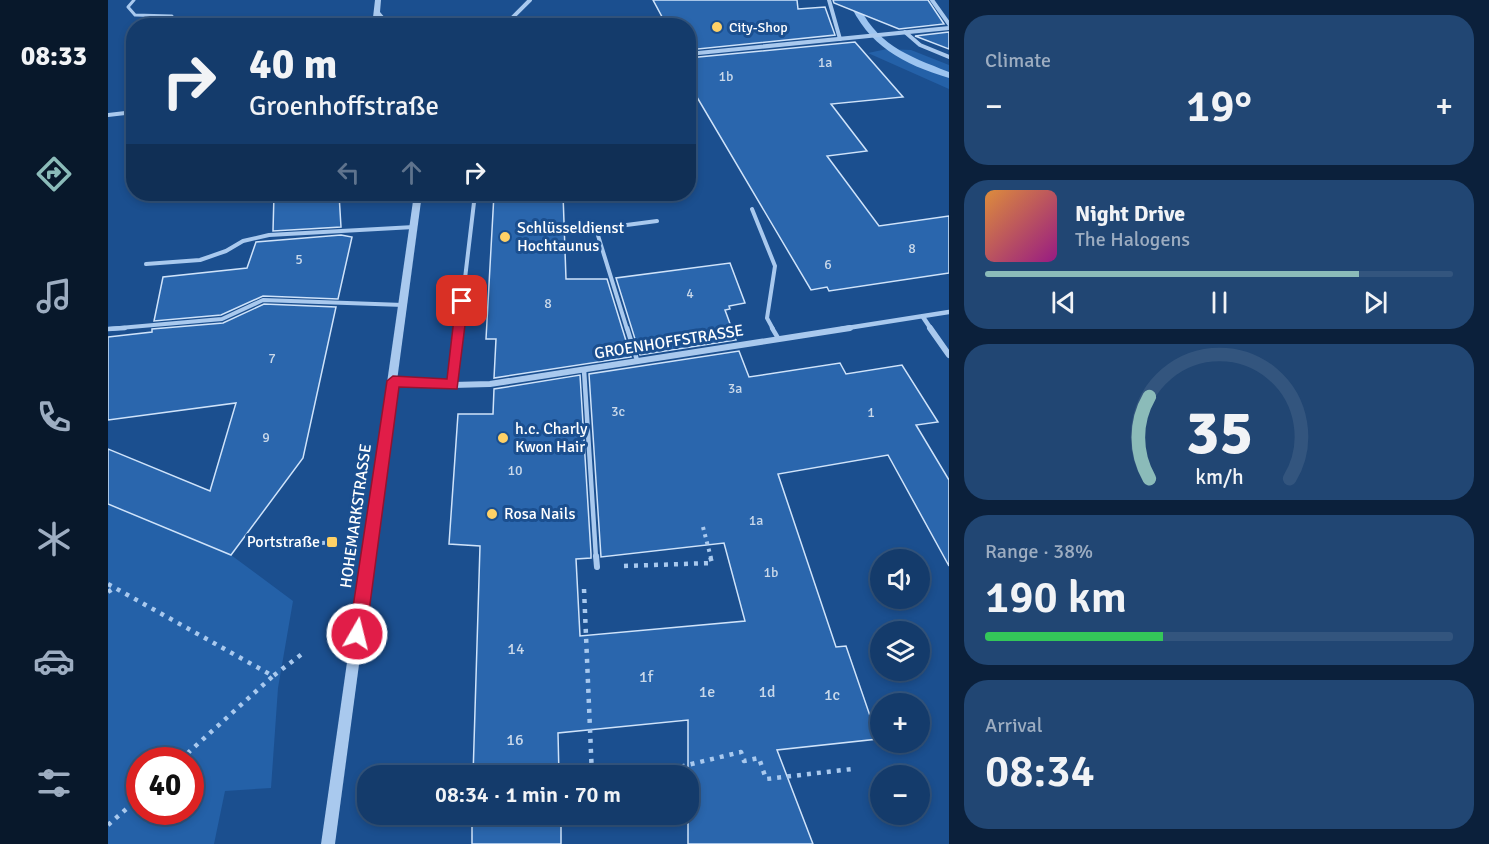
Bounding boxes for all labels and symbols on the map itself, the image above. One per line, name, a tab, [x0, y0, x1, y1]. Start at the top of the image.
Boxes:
place label: City-Shop	[729, 19, 788, 36]
marker: City-Shop	[710, 20, 724, 34]
house number: 1a	[818, 54, 832, 71]
house number: 1b	[719, 68, 733, 85]
place label: Schlüsseldienst Hochtaunus	[517, 218, 625, 256]
marker: Schlüsseldienst Hochtaunus	[498, 230, 512, 244]
house number: 8	[908, 240, 916, 257]
house number: 5	[295, 251, 303, 268]
house number: 6	[824, 256, 832, 273]
pin	[436, 275, 487, 326]
house number: 4	[686, 285, 694, 302]
house number: 8	[544, 295, 552, 312]
street label: GROENHOFFSTRASSE	[593, 320, 745, 364]
house number: 7	[268, 350, 276, 367]
house number: 3a	[728, 380, 742, 397]
house number: 3c	[611, 403, 625, 420]
house number: 1	[867, 404, 875, 421]
place label: h.c. Charly Kwon Hair	[515, 419, 588, 457]
house number: 9	[262, 429, 270, 446]
marker: h.c. Charly Kwon Hair	[496, 431, 510, 445]
street label: HOHEMARKSTRASSE	[336, 443, 376, 589]
house number: 10	[507, 462, 523, 479]
place label: Rosa Nails	[504, 504, 575, 524]
marker: Rosa Nails	[485, 507, 499, 521]
house number: 1a	[749, 512, 763, 529]
place label: Portstraße	[247, 532, 320, 552]
marker: Portstraße	[325, 535, 339, 549]
house number: 1b	[764, 564, 778, 581]
position arrow	[325, 602, 389, 666]
house number: 14	[507, 639, 525, 659]
house number: 1f	[639, 667, 654, 687]
house number: 1e	[699, 682, 715, 702]
house number: 1d	[758, 682, 776, 702]
house number: 1c	[824, 685, 840, 705]
house number: 16	[506, 730, 524, 750]
speed limit sign: 40	[126, 747, 204, 825]

